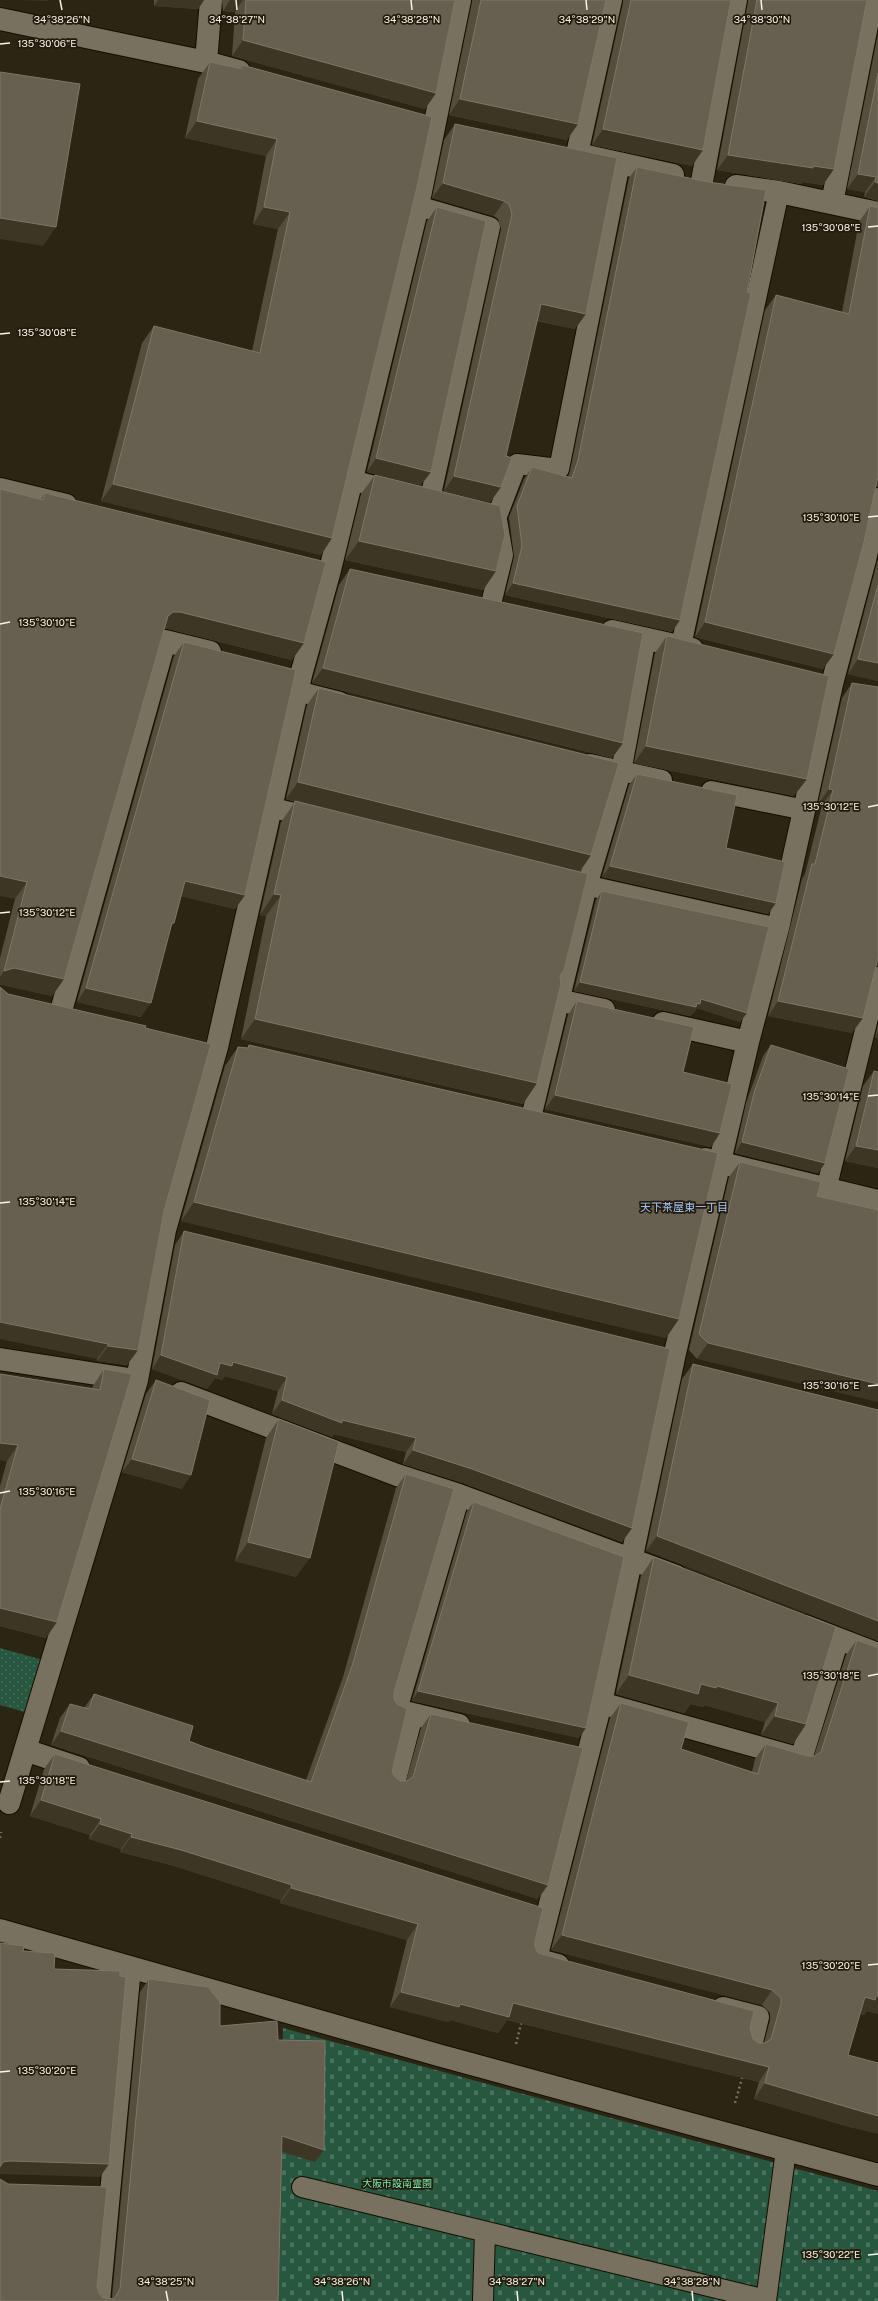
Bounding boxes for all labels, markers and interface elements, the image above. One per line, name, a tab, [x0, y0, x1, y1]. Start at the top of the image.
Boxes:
text: 34°38'26"N	[34, 13, 90, 25]
text: 34°38'27"N	[209, 13, 265, 25]
text: 34°38'28"N	[384, 13, 440, 25]
text: 34°38'29"N	[559, 13, 615, 25]
text: 34°38'30"N	[734, 13, 790, 25]
text: 135°30'06"E	[18, 37, 76, 49]
text: 135°30'08"E	[801, 221, 861, 233]
text: 135°30'08"E	[17, 326, 77, 338]
text: 135°30'10"E	[803, 511, 859, 523]
text: 135°30'10"E	[19, 616, 75, 628]
text: 135°30'12"E	[803, 800, 859, 812]
text: 135°30'12"E	[19, 906, 75, 918]
text: 135°30'14"E	[802, 1090, 860, 1102]
text: 135°30'14"E	[18, 1195, 76, 1207]
district label: 天下茶屋東一丁目	[640, 1201, 728, 1213]
text: 135°30'16"E	[803, 1379, 860, 1391]
text: 135°30'16"E	[19, 1485, 76, 1497]
text: 135°30'18"E	[802, 1669, 860, 1681]
text: 135°30'18"E	[18, 1774, 76, 1786]
text: 135°30'20"E	[802, 1959, 860, 1971]
text: 135°30'20"E	[18, 2064, 76, 2076]
park label: 大阪市設南霊園	[362, 2177, 432, 2189]
text: 135°30'22"E	[802, 2248, 860, 2260]
text: 34°38'25"N	[138, 2275, 194, 2287]
text: 34°38'26"N	[314, 2275, 370, 2287]
text: 34°38'27"N	[489, 2275, 545, 2287]
text: 34°38'28"N	[664, 2275, 720, 2287]

